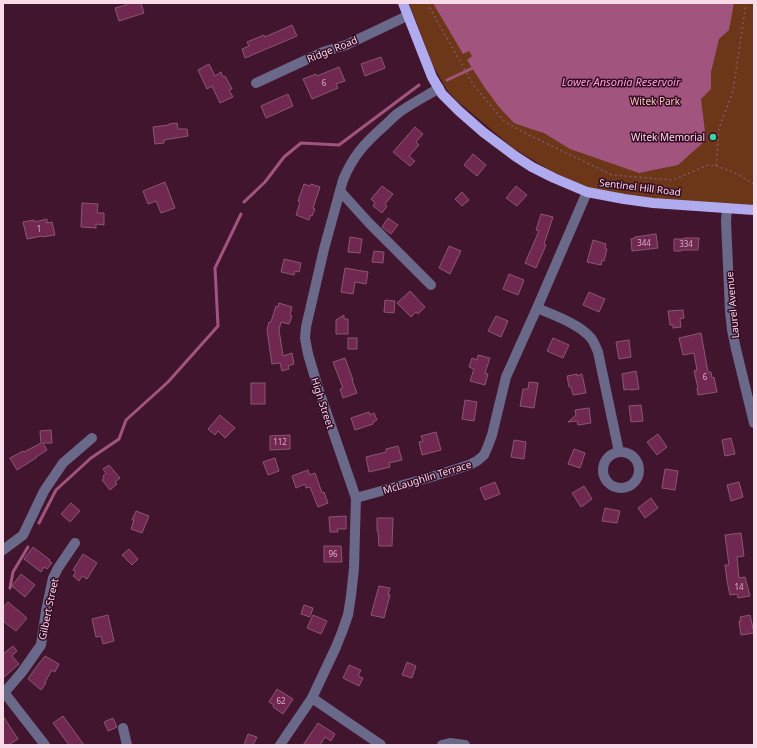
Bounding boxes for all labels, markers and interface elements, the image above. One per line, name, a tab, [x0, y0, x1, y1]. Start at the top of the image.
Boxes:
street label: Ridge Road	[305, 33, 359, 65]
water label: Lower Ansonia Reservoir	[562, 74, 681, 89]
house number: 6	[322, 77, 327, 88]
park label: Witek Park	[630, 94, 681, 108]
place label: Witek Memorial	[631, 130, 705, 144]
marker: Witek Memorial	[708, 132, 718, 142]
street label: Sentinel Hill Road	[598, 175, 682, 199]
house number: 1	[37, 223, 41, 234]
house number: 344	[637, 237, 651, 248]
house number: 334	[679, 238, 693, 249]
street label: Laurel Avenue	[722, 271, 742, 339]
house number: 6	[703, 371, 708, 382]
street label: High Street	[308, 376, 338, 431]
house number: 112	[273, 436, 287, 447]
street label: McLaughlin Terrace	[381, 457, 473, 497]
house number: 96	[328, 548, 338, 559]
street label: Gilbert Street	[35, 577, 61, 641]
house number: 14	[734, 581, 744, 592]
house number: 62	[276, 695, 286, 706]

